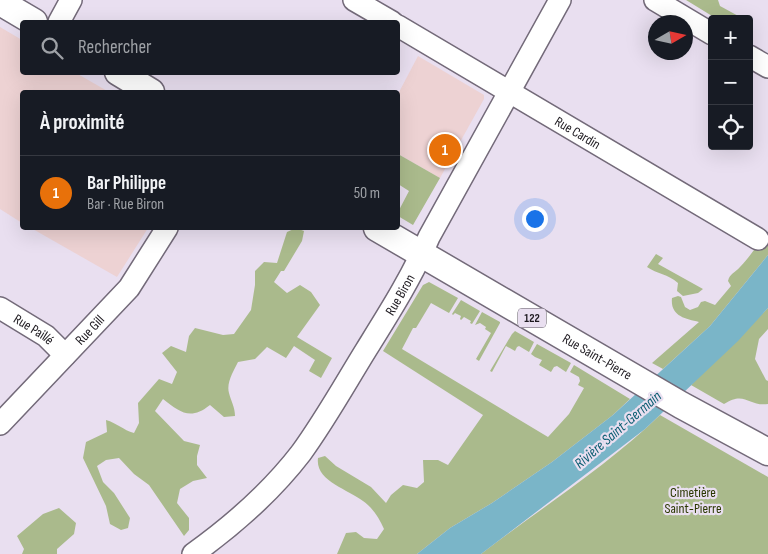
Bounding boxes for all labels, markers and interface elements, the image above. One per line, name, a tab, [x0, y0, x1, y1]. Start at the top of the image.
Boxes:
north arrow	[648, 15, 693, 60]
map controls	[708, 15, 753, 150]
button: +	[708, 15, 753, 60]
search box	[20, 20, 400, 75]
icon: search	[38, 34, 66, 62]
text: Rechercher	[78, 36, 152, 59]
button: −	[708, 60, 753, 105]
button: locate	[708, 105, 753, 150]
text: À proximité	[40, 110, 125, 135]
street label: Rue Cardin	[552, 112, 604, 153]
pin: 1	[429, 131, 461, 169]
text: Bar Philippe	[87, 172, 166, 195]
text: 1	[53, 184, 59, 203]
text: 50 m	[354, 184, 380, 203]
text: Bar · Rue Biron	[87, 195, 164, 214]
your location	[522, 206, 548, 232]
street label: Rue Biron	[381, 271, 418, 318]
road number: 122	[518, 308, 546, 328]
street label: Rue Paillé	[11, 310, 58, 348]
street label: Rue Gill	[71, 311, 108, 348]
street label: Rue Saint-Pierre	[560, 329, 635, 383]
water label: Rivière Saint-Germain	[571, 387, 665, 473]
park label: Cimetière Saint-Pierre	[664, 484, 722, 517]

